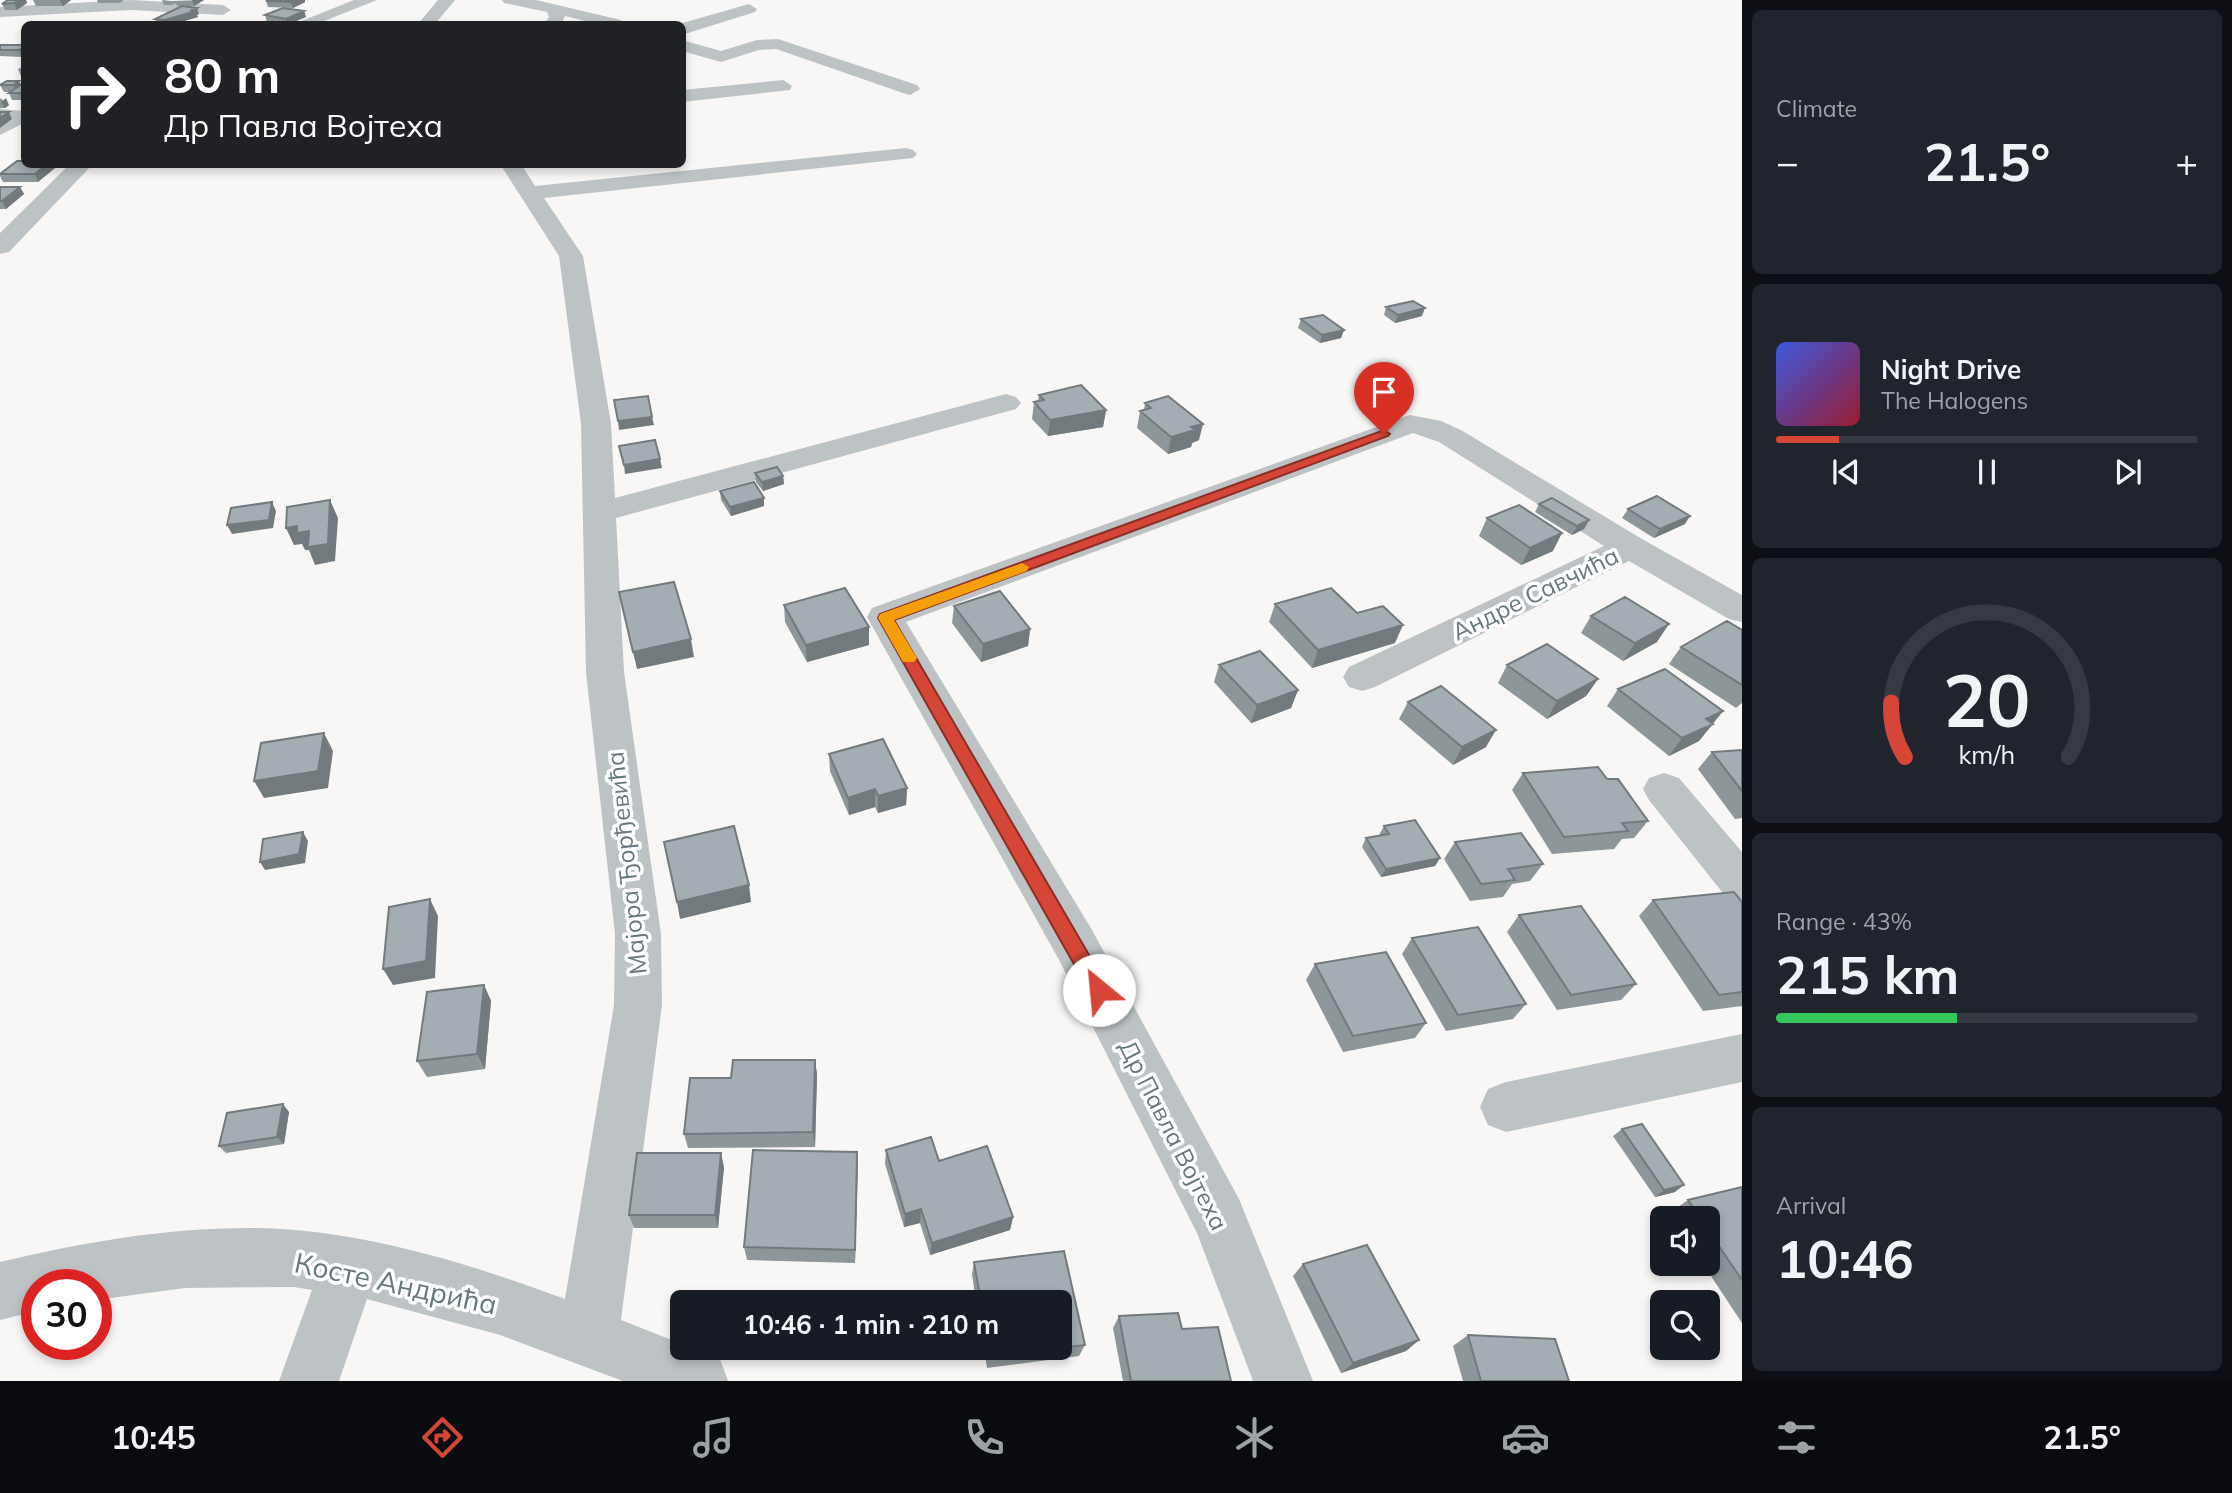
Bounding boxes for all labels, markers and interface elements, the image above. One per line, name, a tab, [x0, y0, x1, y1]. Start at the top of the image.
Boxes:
text: 80 m	[164, 44, 280, 105]
icon: right	[49, 49, 140, 140]
text: Climate	[1776, 94, 1857, 123]
text: Др Павла Војтеха	[164, 105, 443, 145]
text: 21.5°	[1924, 129, 2050, 194]
text: −	[1776, 138, 1799, 186]
text: +	[2175, 138, 2198, 186]
text: Night Drive	[1881, 353, 2021, 386]
pin	[1354, 362, 1414, 434]
icon: arrive	[1365, 373, 1403, 411]
text: The Halogens	[1881, 386, 2028, 415]
icon: previous	[1827, 453, 1865, 491]
icon: pause	[1968, 453, 2006, 491]
icon: next	[2109, 453, 2147, 491]
street label: Андре Савчића	[1447, 540, 1623, 646]
text: 20	[1943, 654, 2031, 745]
text: km/h	[1959, 738, 2015, 769]
street label: Мајора Ђорђевића	[599, 750, 653, 976]
text: Range · 43%	[1776, 907, 1912, 936]
text: 215 km	[1776, 942, 1959, 1007]
position arrow	[1062, 953, 1136, 1027]
street label: Др Павла Војтеха	[1113, 1035, 1235, 1235]
text: Arrival	[1776, 1191, 1846, 1220]
map controls	[1650, 1206, 1720, 1360]
button: sound	[1650, 1206, 1720, 1276]
text: 10:46	[1776, 1226, 1914, 1291]
street label: Косте Андрића	[292, 1244, 500, 1322]
speed limit sign: 30	[21, 1269, 112, 1360]
button: search	[1650, 1290, 1720, 1360]
text: 10:46 · 1 min · 210 m	[743, 1308, 999, 1341]
icon: directions	[418, 1413, 467, 1462]
icon: music	[689, 1413, 738, 1462]
icon: phone	[960, 1413, 1009, 1462]
icon: climate	[1230, 1413, 1279, 1462]
icon: car	[1501, 1413, 1550, 1462]
icon: filters	[1772, 1413, 1821, 1462]
text: 10:45	[111, 1417, 196, 1457]
text: 21.5°	[2043, 1417, 2121, 1457]

